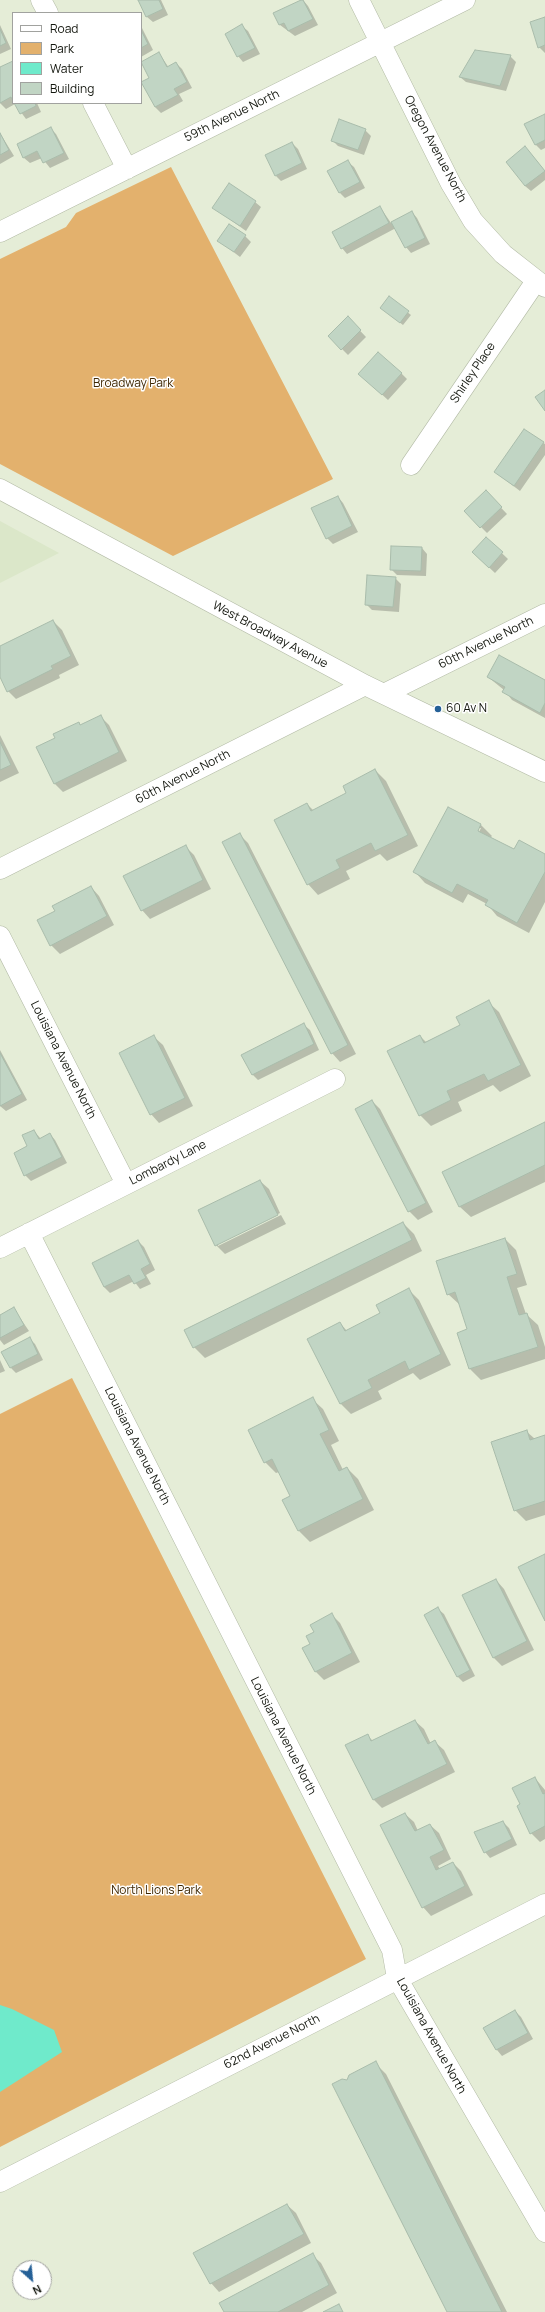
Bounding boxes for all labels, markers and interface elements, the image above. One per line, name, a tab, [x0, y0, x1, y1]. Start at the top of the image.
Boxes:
legend	[12, 12, 142, 104]
text: Road	[50, 20, 78, 37]
text: Park	[50, 40, 74, 57]
text: Water	[50, 60, 83, 77]
text: Building	[50, 80, 94, 97]
street label: 59th Avenue North	[182, 87, 282, 145]
street label: Oregon Avenue North	[401, 93, 469, 205]
street label: Shirley Place	[447, 340, 499, 406]
park label: Broadway Park	[93, 377, 173, 391]
street label: West Broadway Avenue	[210, 598, 330, 672]
street label: 60th Avenue North	[436, 614, 536, 672]
place label: 60 Av N	[446, 702, 487, 716]
marker: 60 Av N	[433, 704, 443, 714]
street label: 60th Avenue North	[133, 747, 233, 807]
street label: Louisiana Avenue North	[27, 999, 99, 1121]
street label: Lombardy Lane	[127, 1137, 209, 1189]
street label: Louisiana Avenue North	[101, 1385, 173, 1507]
street label: Louisiana Avenue North	[247, 1675, 319, 1797]
park label: North Lions Park	[111, 1884, 201, 1898]
street label: Louisiana Avenue North	[393, 1976, 469, 2096]
street label: 62nd Avenue North	[222, 2012, 322, 2072]
north arrow	[12, 2260, 52, 2300]
text: N	[30, 2282, 44, 2299]

